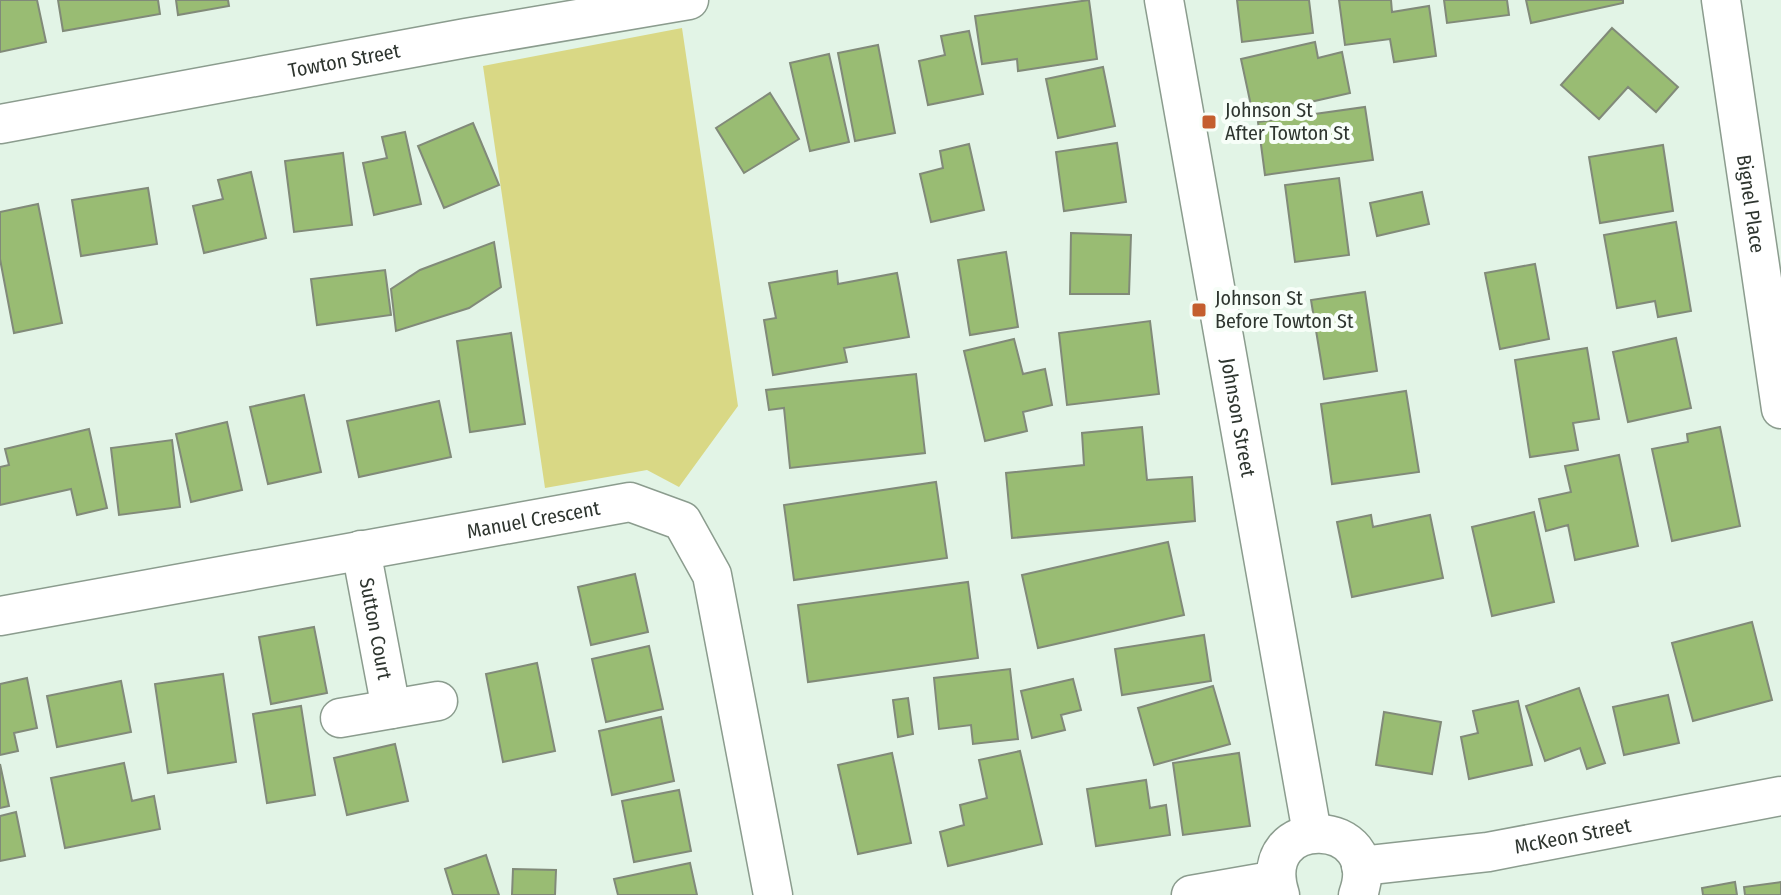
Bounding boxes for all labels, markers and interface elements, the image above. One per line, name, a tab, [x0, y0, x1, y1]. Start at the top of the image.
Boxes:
street label: Towton Street	[286, 38, 402, 83]
place label: Johnson St After Towton St	[1225, 98, 1350, 145]
marker: Johnson St After Towton St	[1200, 113, 1218, 131]
street label: Bignel Place	[1732, 153, 1770, 255]
place label: Johnson St Before Towton St	[1215, 286, 1354, 333]
marker: Johnson St Before Towton St	[1190, 301, 1208, 319]
street label: Johnson Street	[1216, 356, 1261, 479]
street label: Manuel Crescent	[465, 496, 602, 543]
street label: Sutton Court	[354, 576, 397, 682]
street label: McKeon Street	[1512, 813, 1633, 859]

